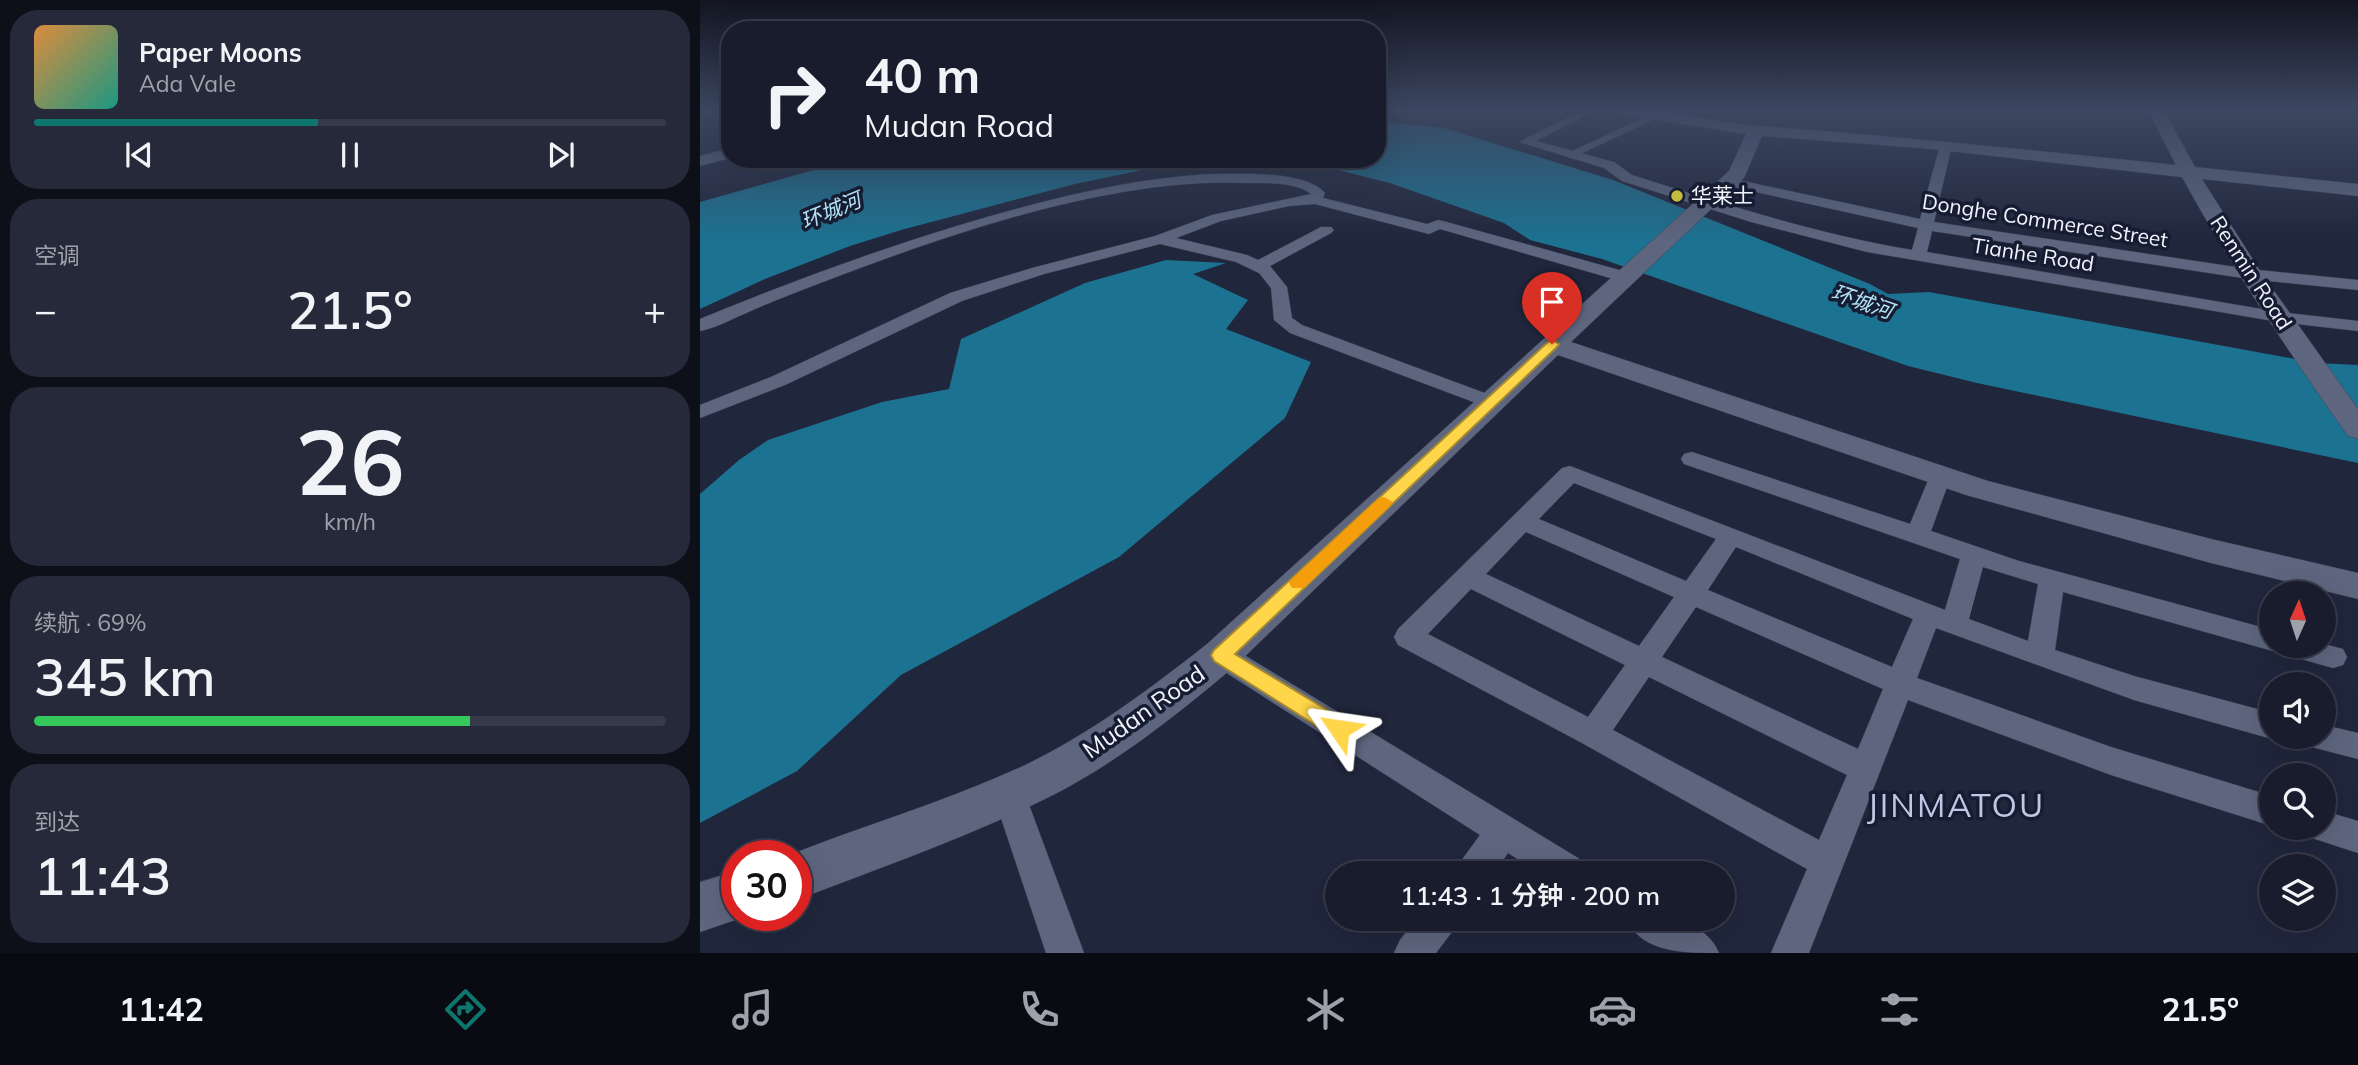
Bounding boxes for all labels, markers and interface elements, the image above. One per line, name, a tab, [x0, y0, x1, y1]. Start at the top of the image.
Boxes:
text: Paper Moons	[139, 36, 302, 69]
text: 40 m	[864, 44, 980, 105]
icon: right	[749, 49, 840, 140]
text: Ada Vale	[139, 69, 236, 98]
text: Mudan Road	[864, 105, 1054, 145]
icon: previous	[120, 136, 158, 174]
icon: pause	[331, 136, 369, 174]
icon: next	[542, 136, 580, 174]
place label: 华莱士	[1691, 182, 1754, 208]
water label: 环城河	[797, 185, 868, 234]
marker: 华莱士	[1669, 188, 1685, 204]
street label: Donghe Commerce Street	[1920, 188, 2170, 252]
street label: Renmin Road	[2205, 211, 2298, 334]
street label: Tianhe Road	[1970, 232, 2096, 276]
text: 空调	[34, 241, 80, 270]
pin	[1522, 272, 1582, 344]
text: 21.5°	[287, 277, 413, 342]
water label: 环城河	[1828, 279, 1900, 325]
icon: arrive	[1533, 283, 1571, 321]
text: −	[34, 286, 57, 334]
text: +	[643, 286, 666, 334]
text: 26	[295, 404, 405, 518]
text: km/h	[324, 507, 376, 536]
north arrow	[2259, 581, 2336, 658]
map controls	[2259, 581, 2336, 931]
text: 续航 · 69%	[34, 608, 146, 637]
text: 345 km	[34, 644, 215, 709]
street label: Mudan Road	[1076, 658, 1210, 764]
button: sound	[2259, 672, 2336, 749]
position arrow	[1302, 692, 1376, 766]
button: search	[2259, 763, 2336, 840]
district label: JINMATOU	[1867, 784, 2045, 825]
text: 到达	[34, 807, 80, 836]
speed limit sign: 30	[721, 840, 812, 931]
text: 11:43	[34, 843, 171, 908]
button: layers	[2259, 854, 2336, 931]
text: 11:43 · 1 分钟 · 200 m	[1400, 879, 1660, 912]
icon: directions	[441, 985, 490, 1034]
icon: music	[728, 985, 777, 1034]
icon: phone	[1015, 985, 1064, 1034]
icon: climate	[1301, 985, 1350, 1034]
icon: car	[1588, 985, 1637, 1034]
icon: filters	[1875, 985, 1924, 1034]
text: 11:42	[119, 989, 204, 1029]
text: 21.5°	[2161, 989, 2239, 1029]

